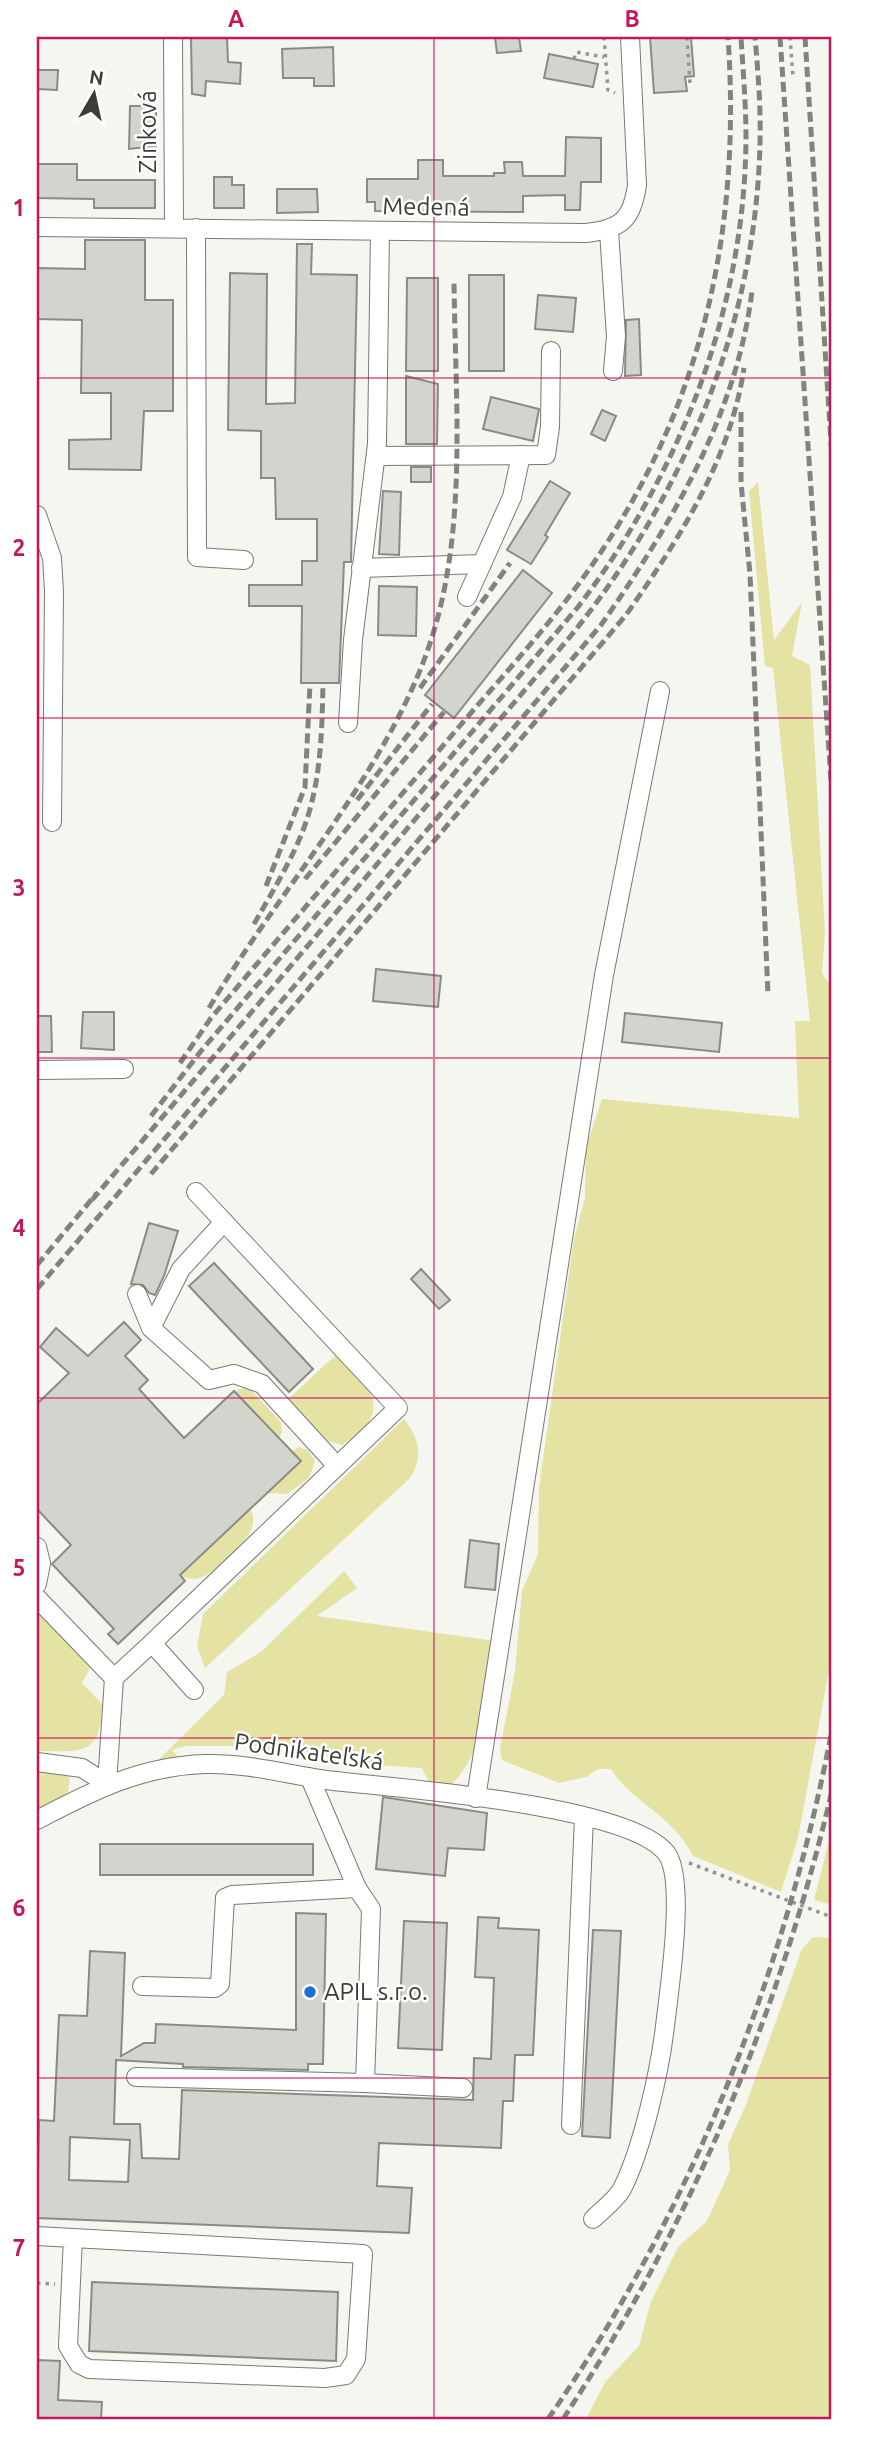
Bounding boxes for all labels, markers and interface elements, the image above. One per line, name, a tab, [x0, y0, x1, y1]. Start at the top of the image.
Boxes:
text: A	[228, 6, 244, 31]
text: B	[624, 6, 640, 31]
north arrow	[60, 60, 130, 130]
text: N	[88, 65, 105, 89]
street label: Zinková	[134, 90, 161, 174]
street label: Medená	[382, 192, 470, 221]
text: 1	[13, 195, 25, 220]
text: 2	[13, 535, 25, 560]
text: 3	[13, 875, 25, 900]
text: 4	[13, 1215, 26, 1240]
text: 5	[13, 1555, 25, 1580]
street label: Podnikateľská	[233, 1728, 385, 1775]
text: 6	[13, 1895, 26, 1920]
place label: APIL s.r.o.	[324, 1978, 428, 2005]
marker: APIL s.r.o.	[302, 1984, 318, 2000]
text: 7	[13, 2235, 25, 2260]

